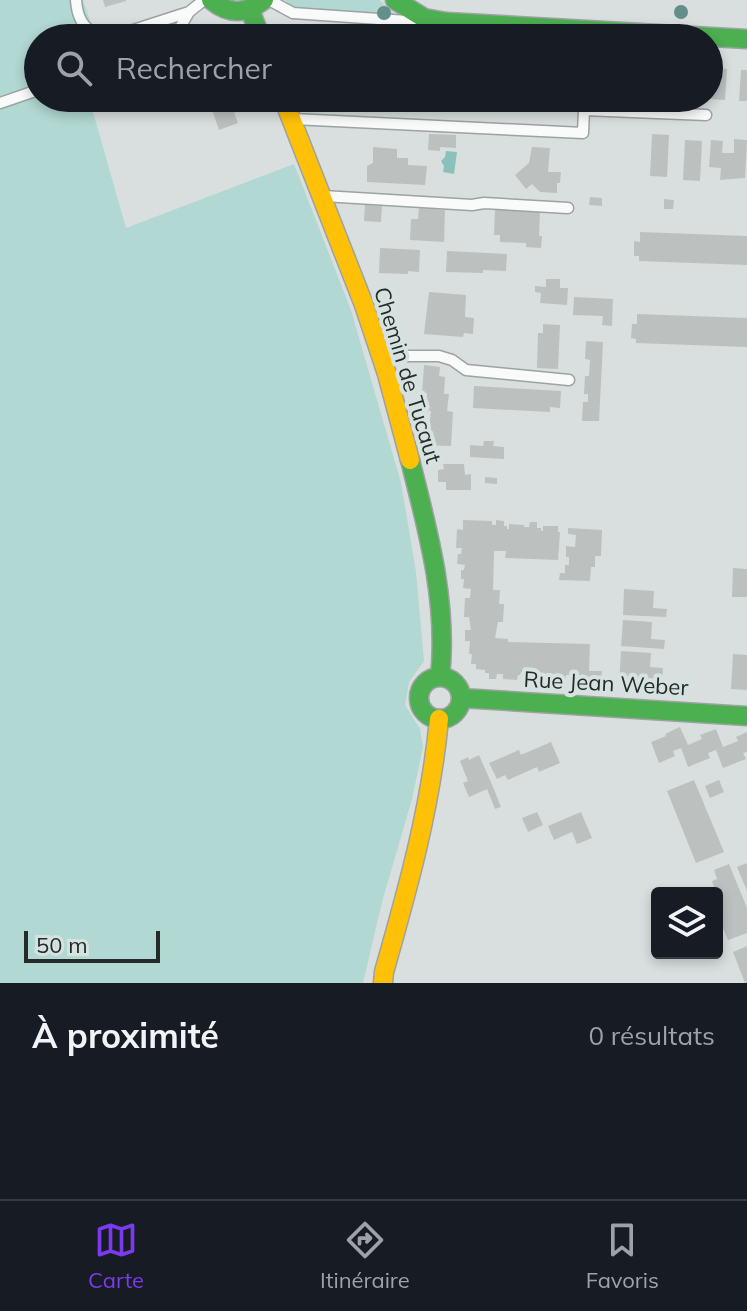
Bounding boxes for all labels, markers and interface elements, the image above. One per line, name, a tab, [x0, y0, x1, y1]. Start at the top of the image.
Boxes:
search box	[24, 24, 723, 112]
icon: search	[52, 46, 96, 90]
text: Rechercher	[116, 49, 272, 87]
street label: Chemin de Tucaut	[368, 284, 448, 467]
street label: Rue Jean Weber	[523, 665, 689, 701]
map controls	[651, 887, 723, 959]
button: layers	[651, 887, 723, 959]
scale bar	[24, 927, 160, 963]
text: 50 m	[36, 931, 87, 959]
text: À proximité	[32, 1014, 219, 1057]
text: 0 résultats	[588, 1019, 715, 1052]
tab: Carte	[88, 1218, 144, 1294]
tab: Itinéraire	[320, 1218, 410, 1294]
tab: Favoris	[586, 1218, 659, 1294]

